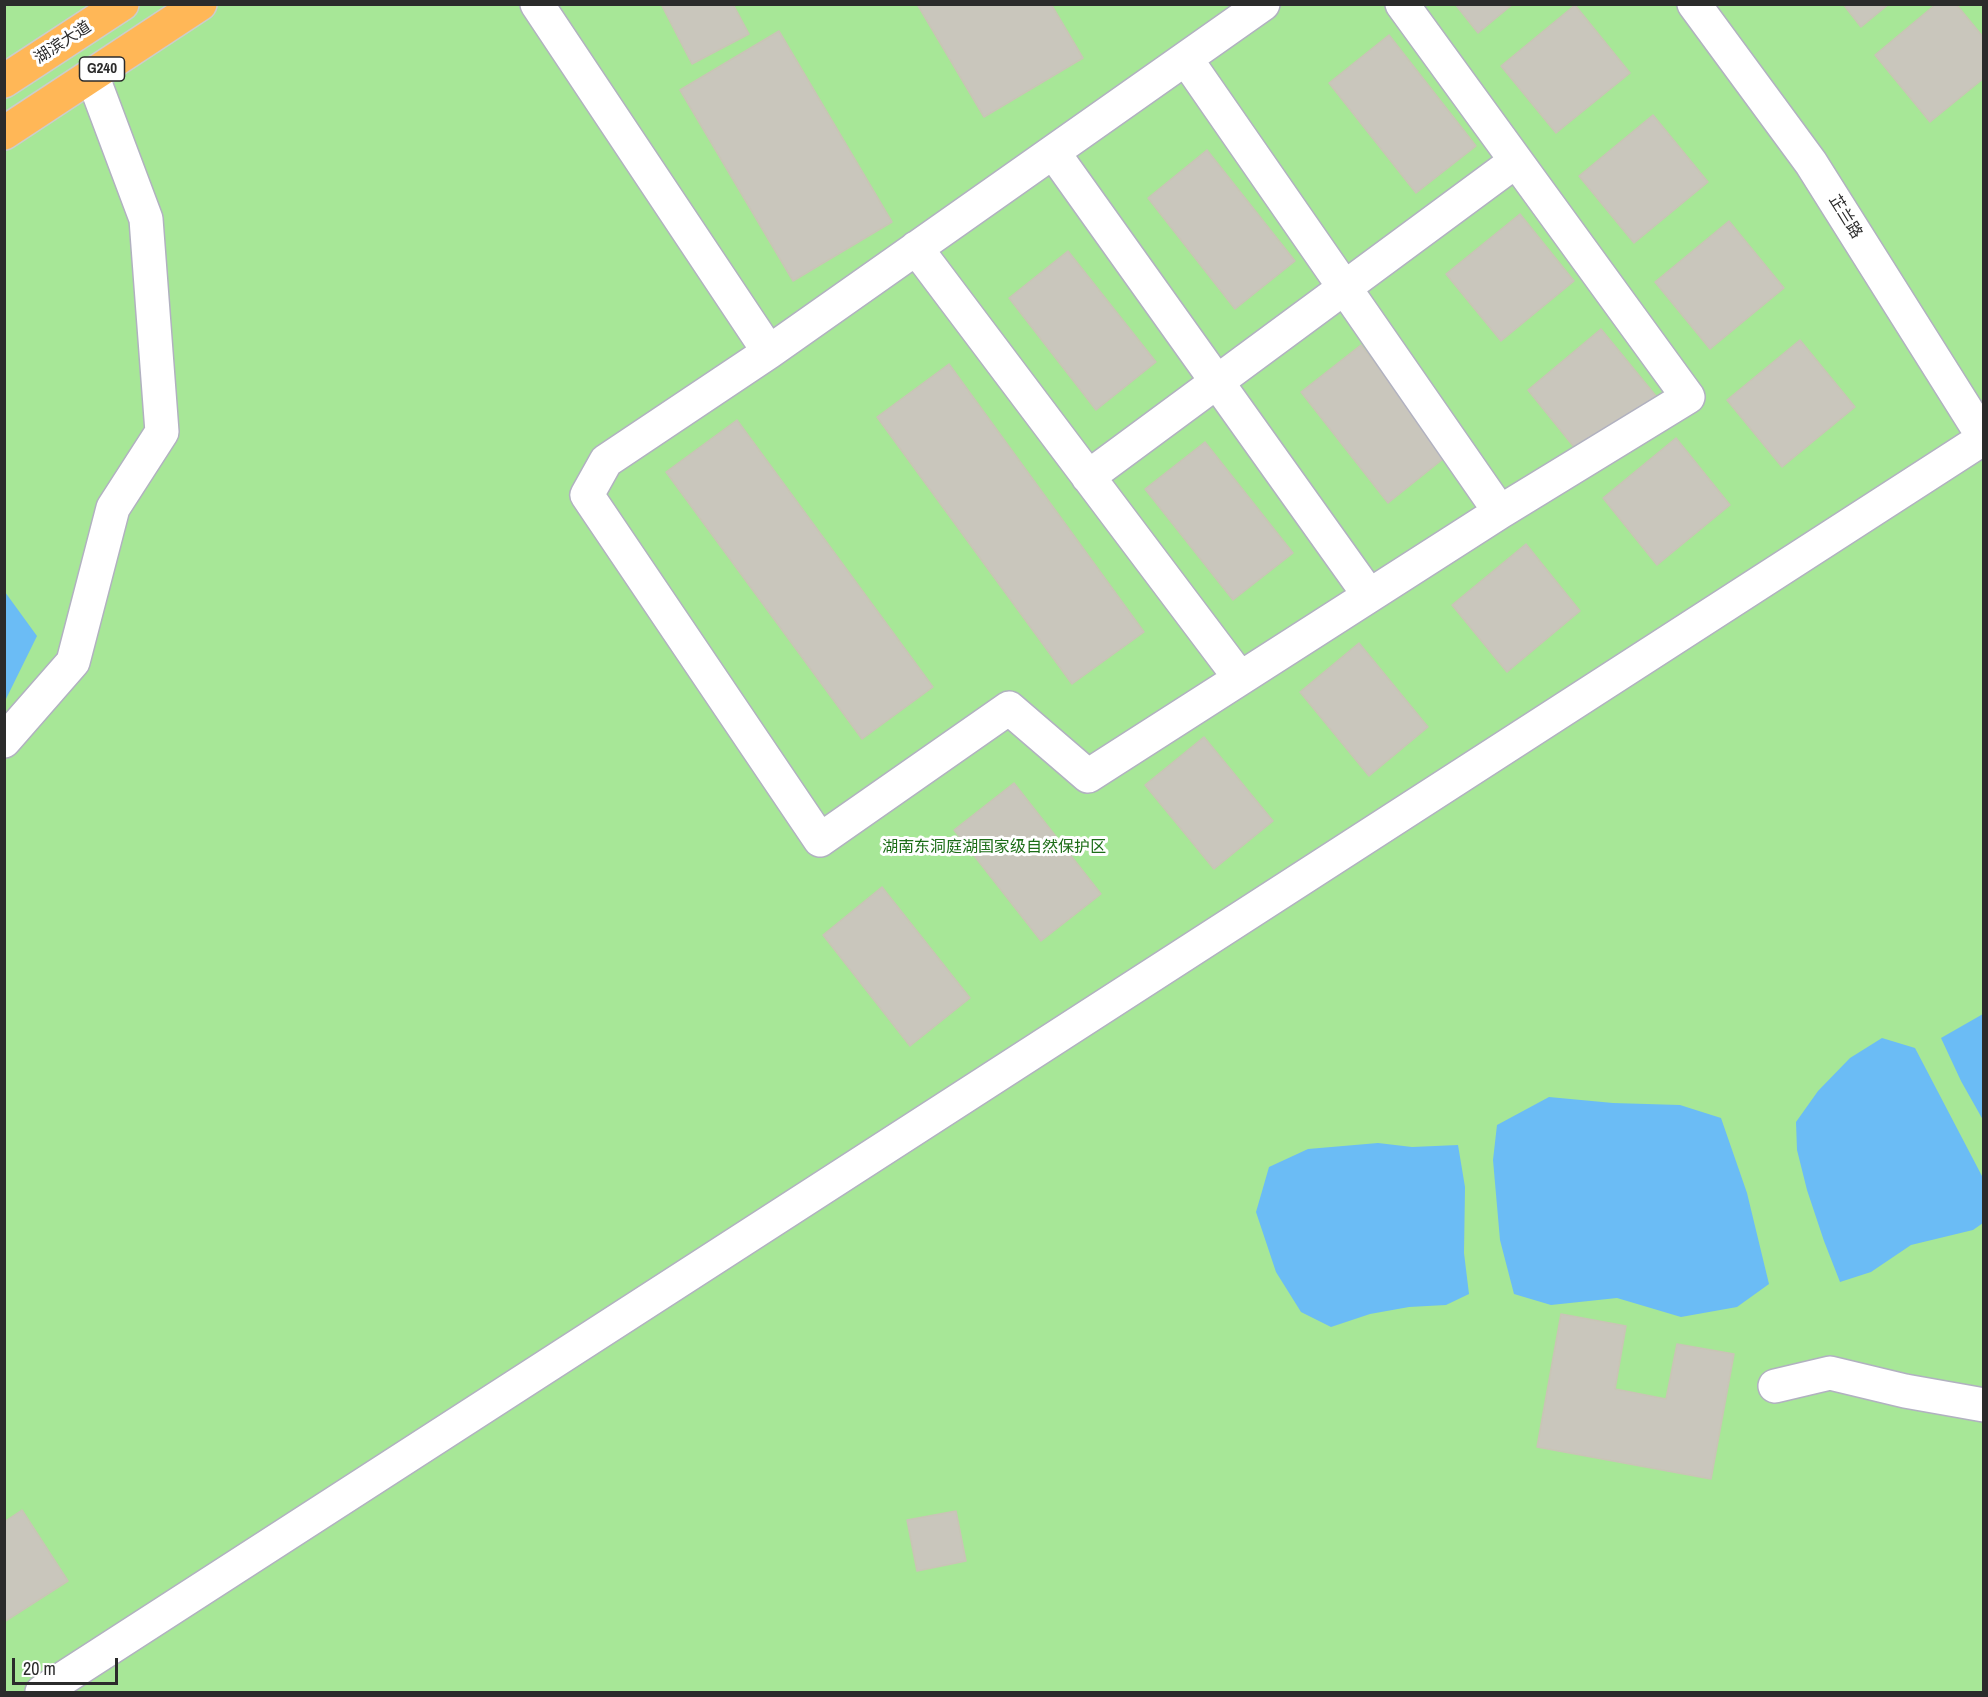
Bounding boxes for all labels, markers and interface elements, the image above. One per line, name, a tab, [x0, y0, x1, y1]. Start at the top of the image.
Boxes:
street label: 湖滨大道	[31, 18, 95, 68]
road number: G240	[80, 57, 124, 81]
street label: 芷兰路	[1824, 192, 1866, 242]
park label: 湖南东洞庭湖国家级自然保护区	[882, 838, 1106, 858]
scale bar	[15, 1646, 122, 1684]
text: 20 m	[23, 1656, 56, 1681]

